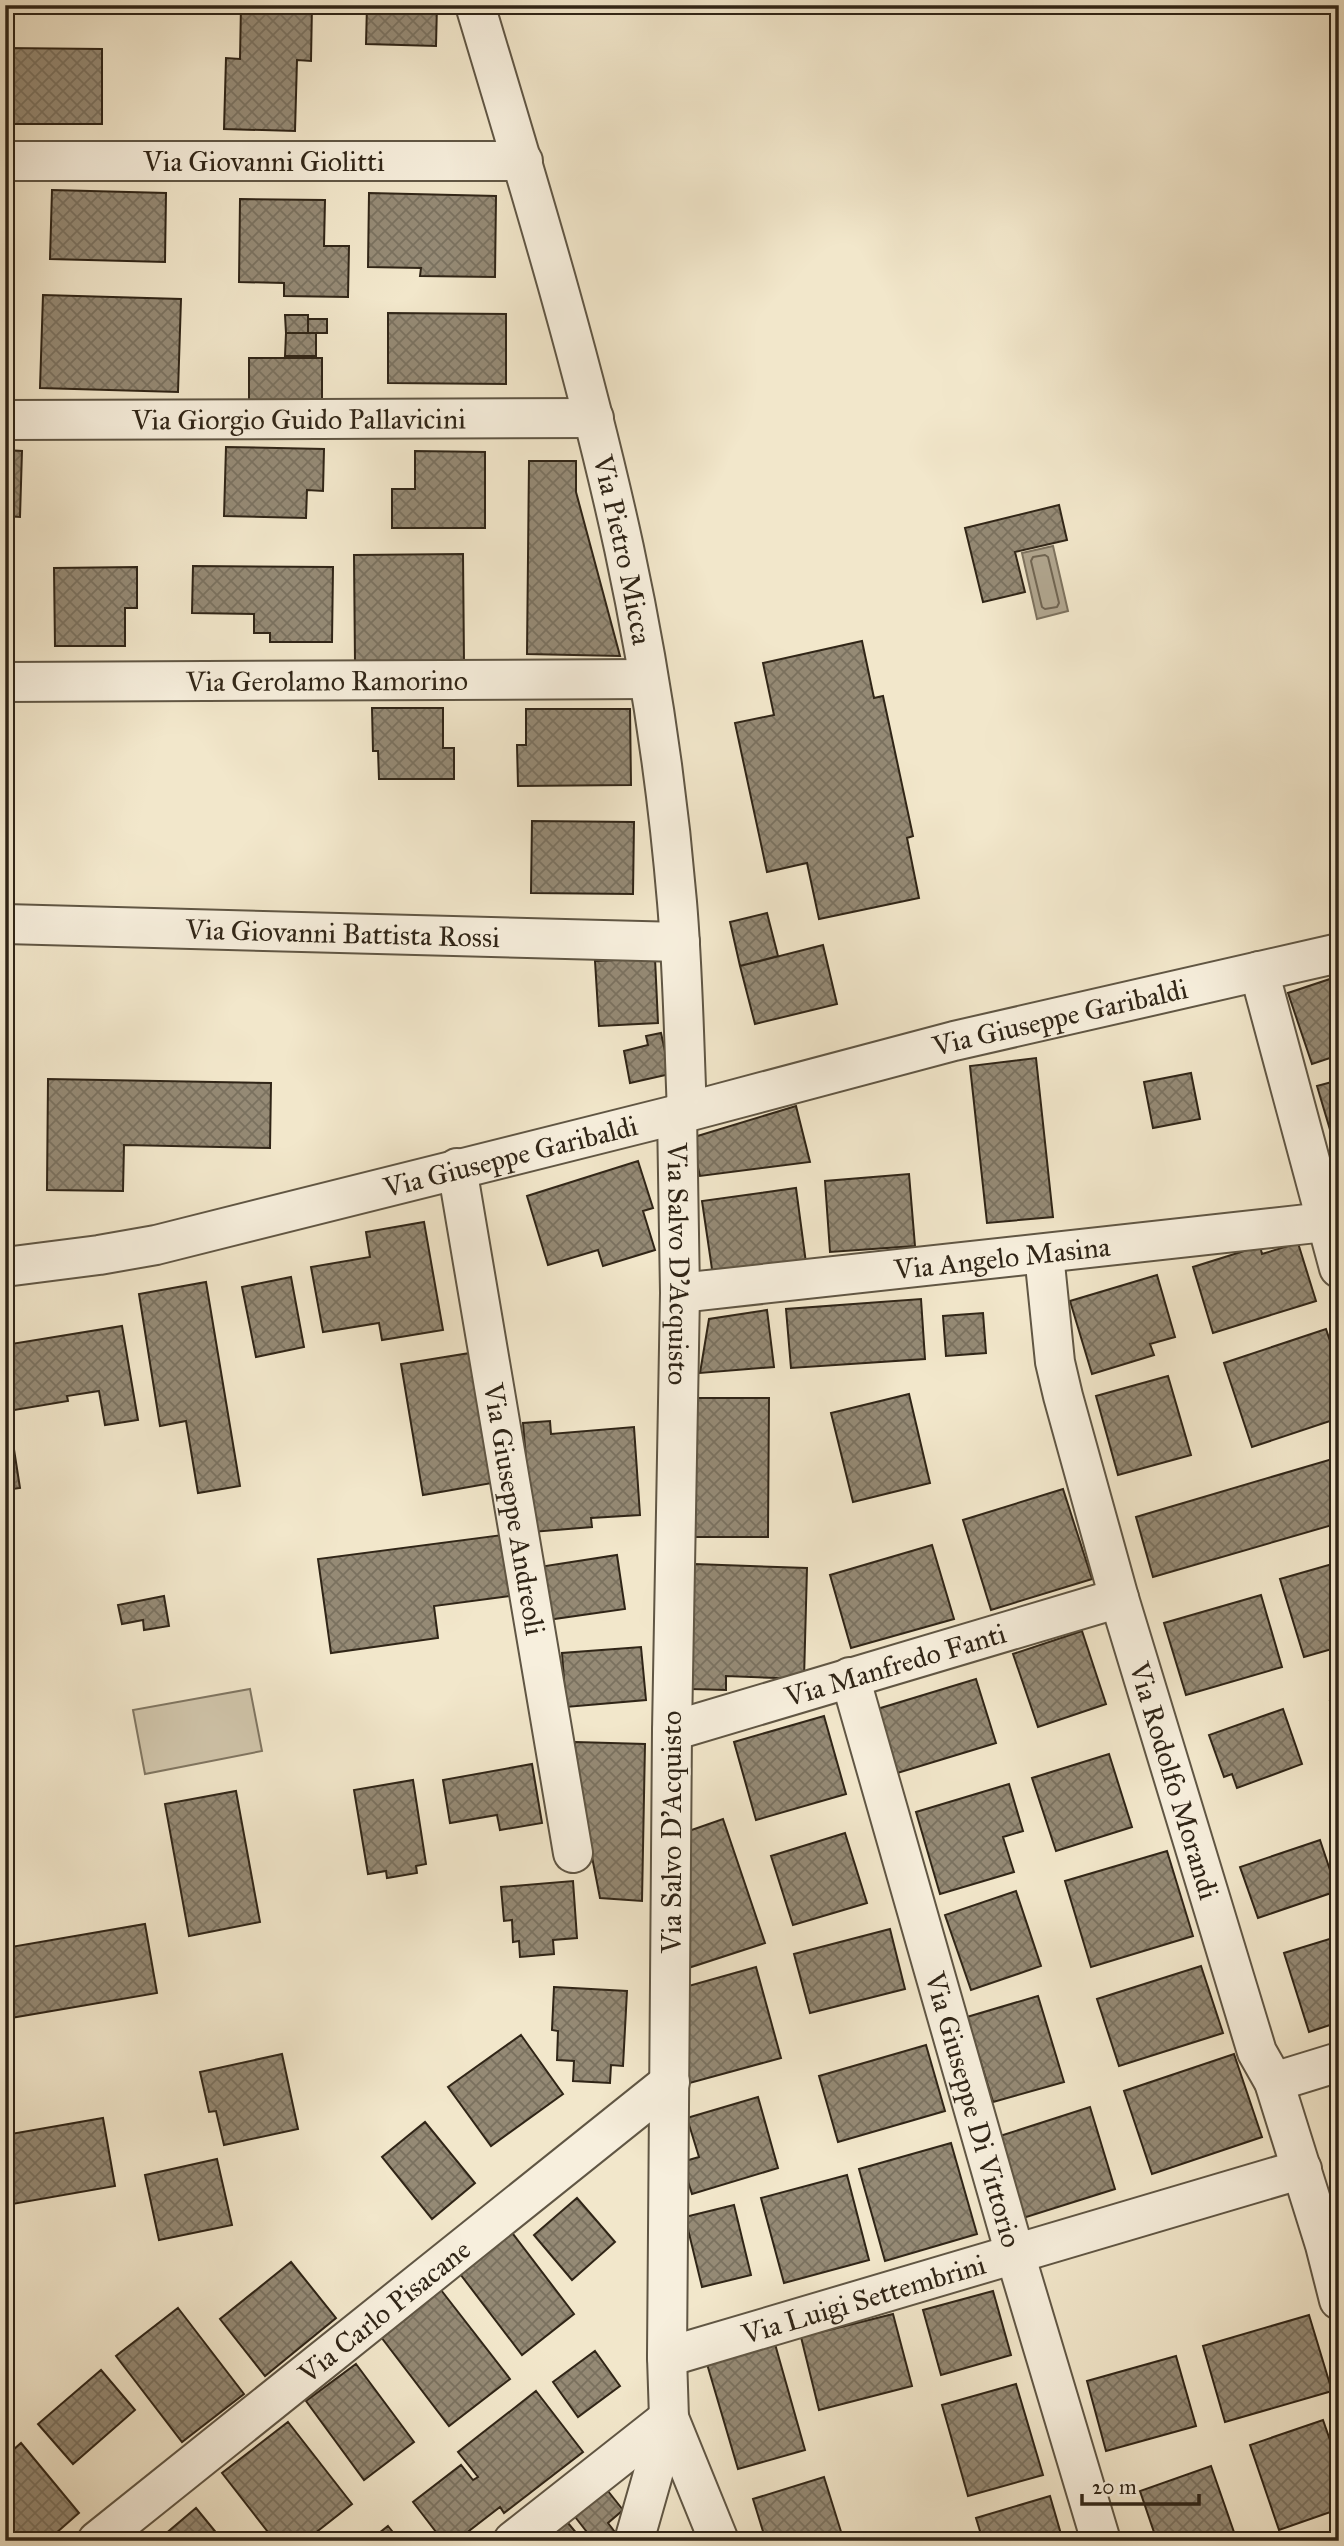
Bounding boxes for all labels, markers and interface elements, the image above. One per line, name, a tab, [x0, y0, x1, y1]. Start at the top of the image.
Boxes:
street label: Via Giovanni Giolitti	[142, 144, 385, 179]
street label: Via Giorgio Guido Pallavicini	[131, 401, 466, 437]
street label: Via Pietro Micca	[585, 451, 660, 648]
street label: Via Gerolamo Ramorino	[185, 662, 468, 699]
street label: Via Giovanni Battista Rossi	[184, 911, 501, 955]
street label: Via Giuseppe Garibaldi	[928, 971, 1191, 1064]
street label: Via Giuseppe Garibaldi	[379, 1108, 641, 1205]
street label: Via Salvo D'Acquisto	[660, 1141, 698, 1386]
street label: Via Angelo Masina	[891, 1228, 1112, 1287]
street label: Via Giuseppe Andreoli	[476, 1379, 553, 1638]
street label: Via Manfredo Fanti	[780, 1615, 1010, 1714]
street label: Via Rodolfo Morandi	[1122, 1657, 1227, 1904]
street label: Via Salvo D'Acquisto	[654, 1711, 689, 1954]
street label: Via Giuseppe Di Vittorio	[917, 1967, 1030, 2251]
street label: Via Carlo Pisacane	[290, 2232, 477, 2391]
street label: Via Luigi Settembrini	[737, 2246, 990, 2352]
scale bar	[1082, 2462, 1199, 2506]
text: 20 m	[1092, 2474, 1137, 2500]

